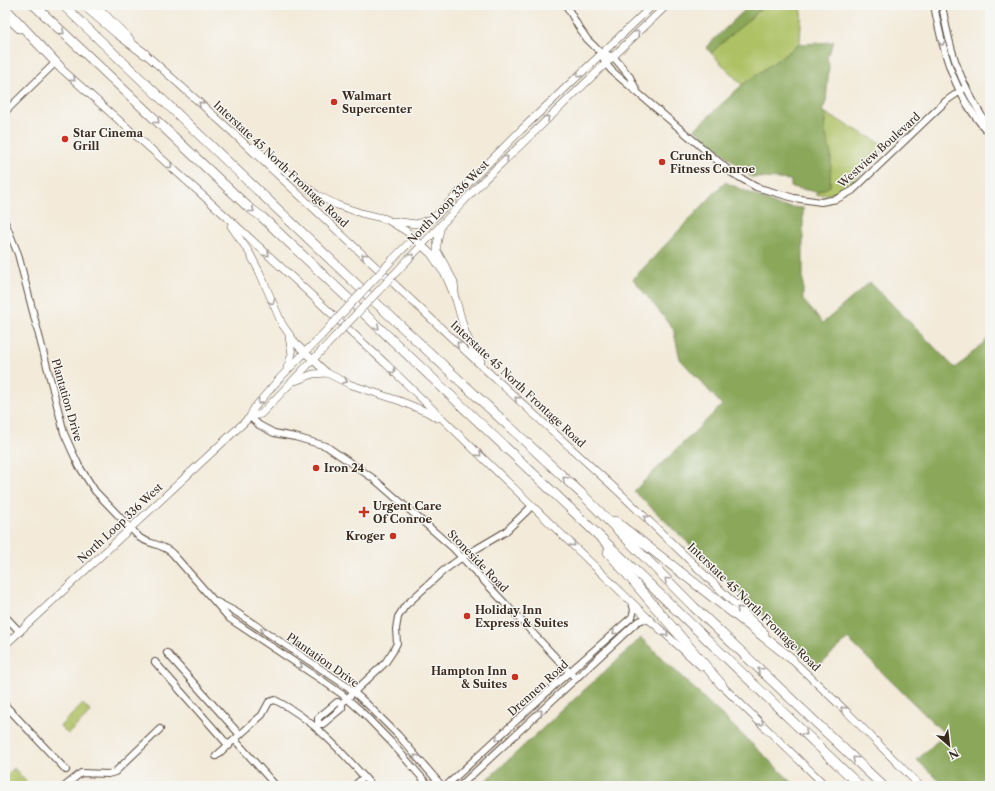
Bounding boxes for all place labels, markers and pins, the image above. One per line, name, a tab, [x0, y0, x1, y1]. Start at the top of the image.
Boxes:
place label: Walmart Supercenter	[341, 89, 413, 116]
marker: Walmart Supercenter	[329, 97, 339, 107]
place label: Star Cinema Grill	[73, 126, 144, 153]
marker: Star Cinema Grill	[60, 134, 70, 144]
place label: Crunch Fitness Conroe	[670, 149, 756, 176]
marker: Crunch Fitness Conroe	[657, 157, 667, 167]
place label: Iron 24	[324, 461, 365, 475]
marker: Iron 24	[311, 463, 321, 473]
place label: Urgent Care Of Conroe	[373, 499, 442, 526]
marker: Urgent Care Of Conroe	[358, 506, 370, 518]
place label: Kroger	[346, 529, 386, 543]
marker: Kroger	[388, 531, 398, 541]
place label: Holiday Inn Express & Suites	[475, 603, 568, 630]
marker: Holiday Inn Express & Suites	[462, 611, 472, 621]
place label: Hampton Inn & Suites	[431, 664, 507, 691]
marker: Hampton Inn & Suites	[510, 672, 520, 682]

